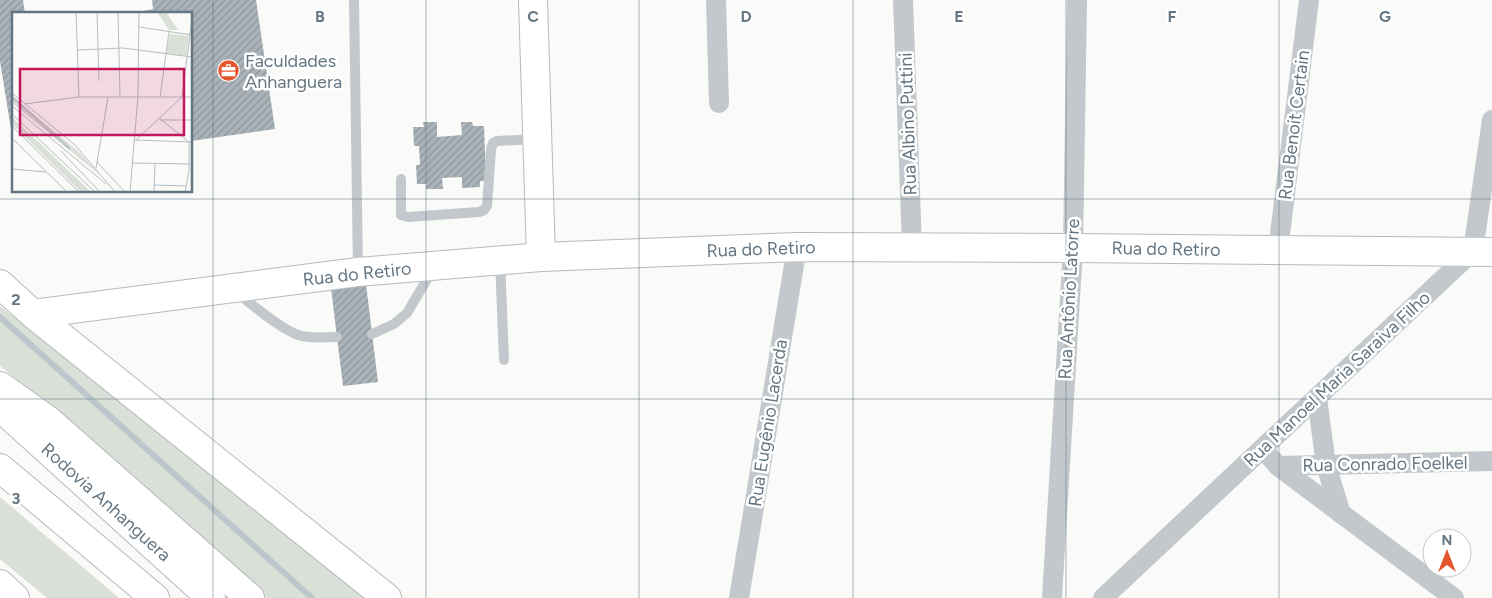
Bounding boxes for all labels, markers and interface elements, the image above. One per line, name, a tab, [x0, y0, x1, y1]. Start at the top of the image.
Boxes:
text: B	[315, 7, 325, 26]
text: C	[527, 7, 539, 26]
text: D	[740, 7, 752, 26]
text: E	[954, 7, 964, 26]
text: F	[1168, 7, 1177, 26]
text: G	[1379, 7, 1391, 26]
inset map	[12, 12, 192, 192]
street label: Rua Benoit Certain	[1274, 49, 1314, 201]
place label: Faculdades Anhanguera	[245, 50, 342, 93]
street label: Rua Albino Puttini	[895, 52, 921, 196]
office icon: Faculdades Anhanguera	[217, 59, 241, 83]
street label: Rua Antônio Latorre	[1054, 218, 1084, 380]
street label: Rua do Retiro	[706, 236, 816, 262]
street label: Rua do Retiro	[1111, 237, 1221, 261]
street label: Rua do Retiro	[302, 257, 412, 291]
street label: Rua Manoel Maria Saraiva Filho	[1239, 287, 1435, 471]
text: 2	[11, 290, 21, 309]
street label: Rua Eugênio Lacerda	[744, 338, 792, 508]
street label: Rodovia Anhanguera	[37, 438, 175, 566]
street label: Rua Conrado Foelkel	[1302, 452, 1468, 476]
text: 3	[12, 489, 21, 508]
north arrow	[1422, 528, 1472, 578]
text: N	[1442, 532, 1452, 549]

